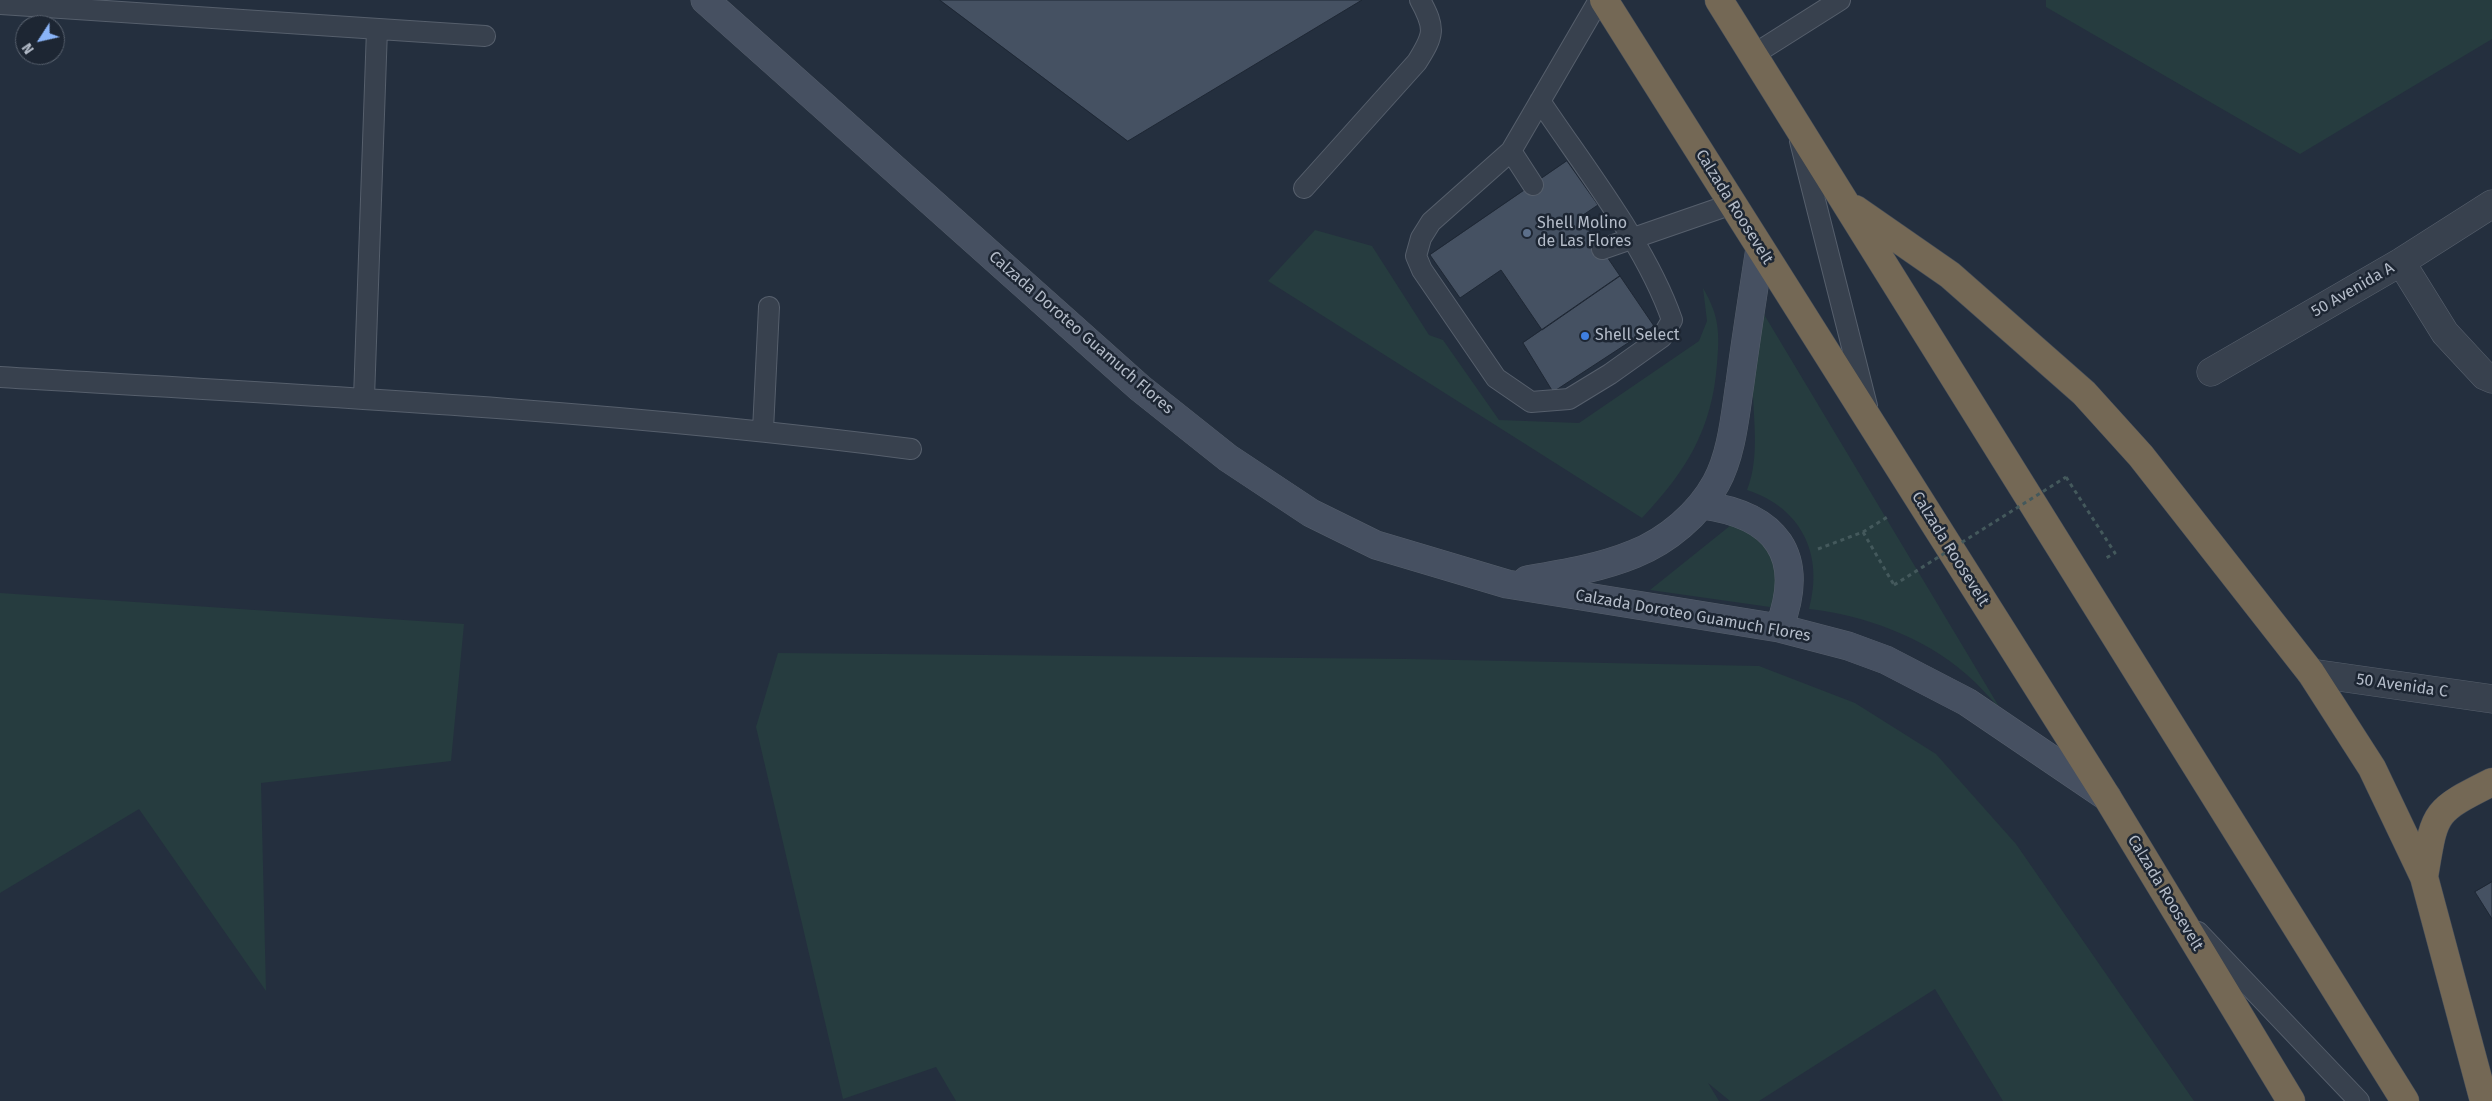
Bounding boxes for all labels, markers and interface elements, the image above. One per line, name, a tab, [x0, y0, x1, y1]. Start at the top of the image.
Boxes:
north arrow	[15, 15, 65, 65]
text: N	[18, 40, 38, 57]
street label: Calzada Roosevelt	[1691, 146, 1777, 268]
place label: Shell Molino de Las Flores	[1537, 214, 1631, 252]
marker: Shell Molino de Las Flores	[1521, 227, 1533, 239]
street label: Calzada Doroteo Guamuch Flores	[985, 247, 1177, 419]
street label: 50 Avenida A	[2308, 259, 2398, 321]
place label: Shell Select	[1595, 326, 1680, 346]
marker: Shell Select	[1579, 330, 1591, 342]
street label: Calzada Roosevelt	[1907, 488, 1993, 610]
street label: Calzada Doroteo Guamuch Flores	[1574, 586, 1812, 646]
street label: 50 Avenida C	[2355, 670, 2449, 702]
street label: Calzada Roosevelt	[2123, 832, 2207, 954]

